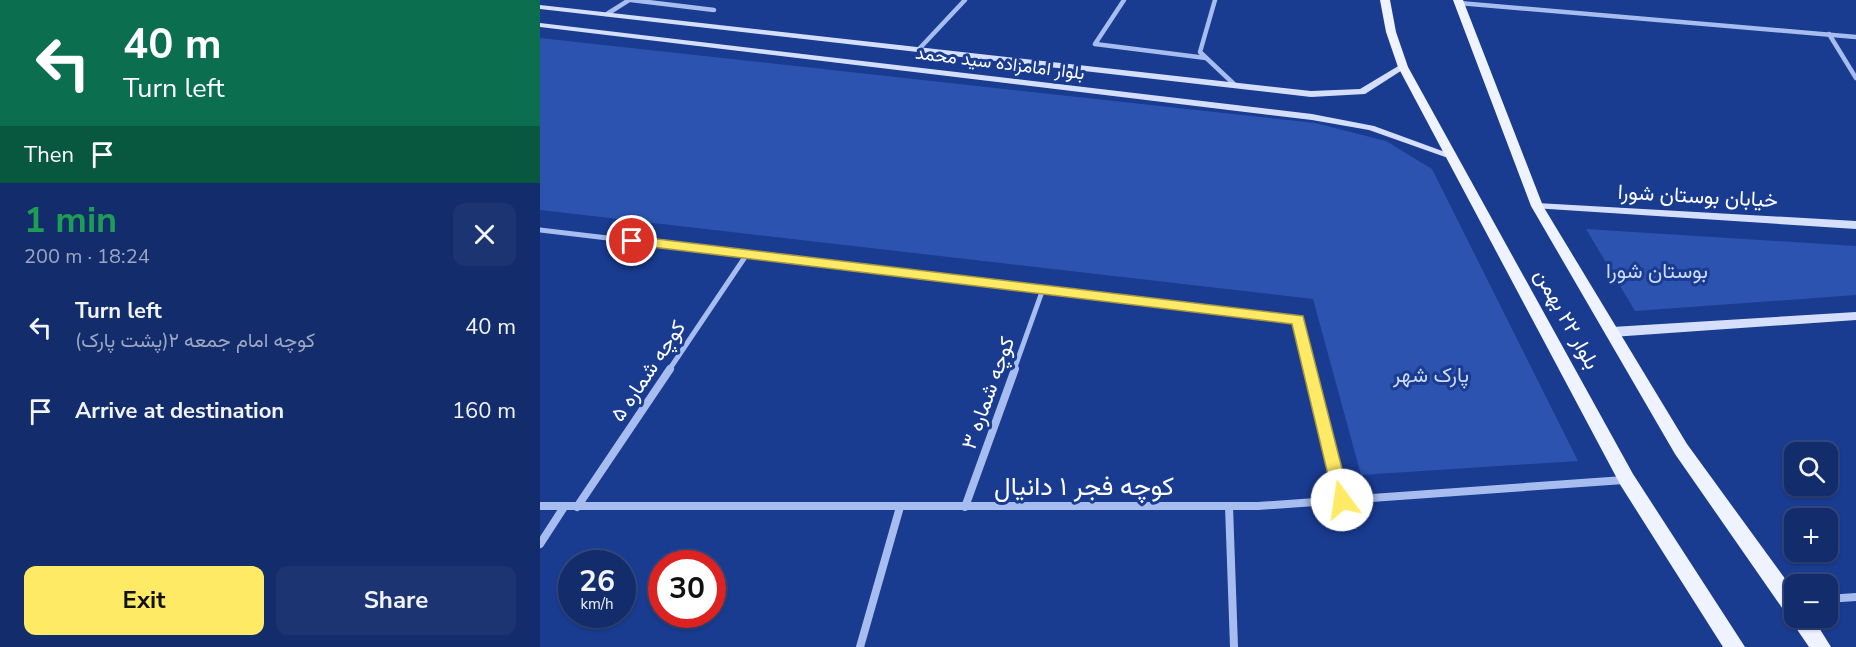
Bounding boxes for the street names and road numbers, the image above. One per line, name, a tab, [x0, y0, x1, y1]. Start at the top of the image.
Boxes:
street label: بلوار امامزاده سید محمد	[914, 41, 1086, 85]
street label: خیابان بوستان شورا	[1617, 178, 1779, 214]
street label: بلوار ۲۲ بهمن	[1528, 264, 1606, 374]
street label: کوچه شماره ۵	[604, 315, 692, 427]
street label: کوچه شماره ۳	[955, 333, 1021, 453]
street label: کوچه فجر ۱ دانیال	[994, 469, 1174, 504]

